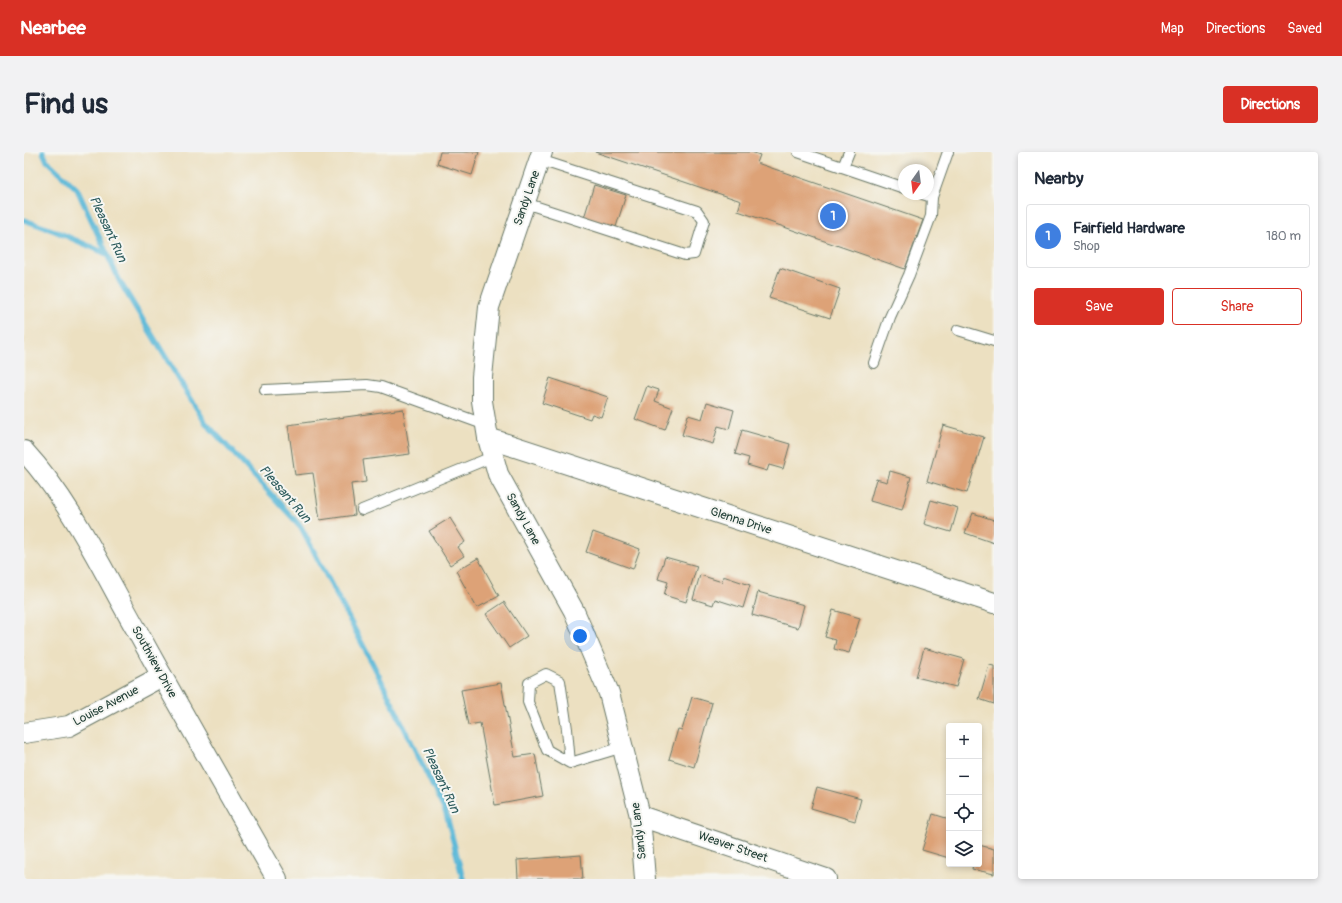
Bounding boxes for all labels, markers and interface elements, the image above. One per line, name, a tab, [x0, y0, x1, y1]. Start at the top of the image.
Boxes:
text: Nearbee	[20, 16, 86, 40]
text: Map	[1161, 20, 1184, 37]
text: Directions	[1206, 20, 1265, 37]
text: Saved	[1287, 20, 1322, 37]
button: Directions	[1223, 86, 1318, 123]
text: Find us	[24, 87, 108, 122]
north arrow	[898, 164, 934, 200]
street label: Sandy Lane	[511, 168, 543, 228]
text: Nearby	[1034, 168, 1083, 189]
water label: Pleasant Run	[86, 193, 131, 265]
pin: 1	[820, 201, 846, 231]
text: Fairfield Hardware	[1073, 219, 1185, 238]
text: 1	[1045, 228, 1051, 244]
text: 180 m	[1266, 228, 1301, 244]
text: Shop	[1073, 238, 1100, 254]
button: Save	[1034, 288, 1164, 325]
button: Share	[1172, 288, 1302, 325]
water label: Pleasant Run	[256, 462, 315, 526]
street label: Sandy Lane	[503, 490, 543, 548]
street label: Glenna Drive	[708, 504, 774, 538]
street label: Southview Drive	[128, 624, 180, 701]
your location	[570, 626, 590, 646]
street label: Louise Avenue	[71, 682, 141, 730]
map controls	[946, 723, 982, 867]
button: +	[946, 723, 982, 759]
water label: Pleasant Run	[419, 744, 464, 816]
button: −	[946, 759, 982, 795]
button: locate	[946, 795, 982, 831]
street label: Sandy Lane	[628, 802, 650, 860]
street label: Weaver Street	[696, 828, 770, 866]
button: layers	[946, 831, 982, 867]

